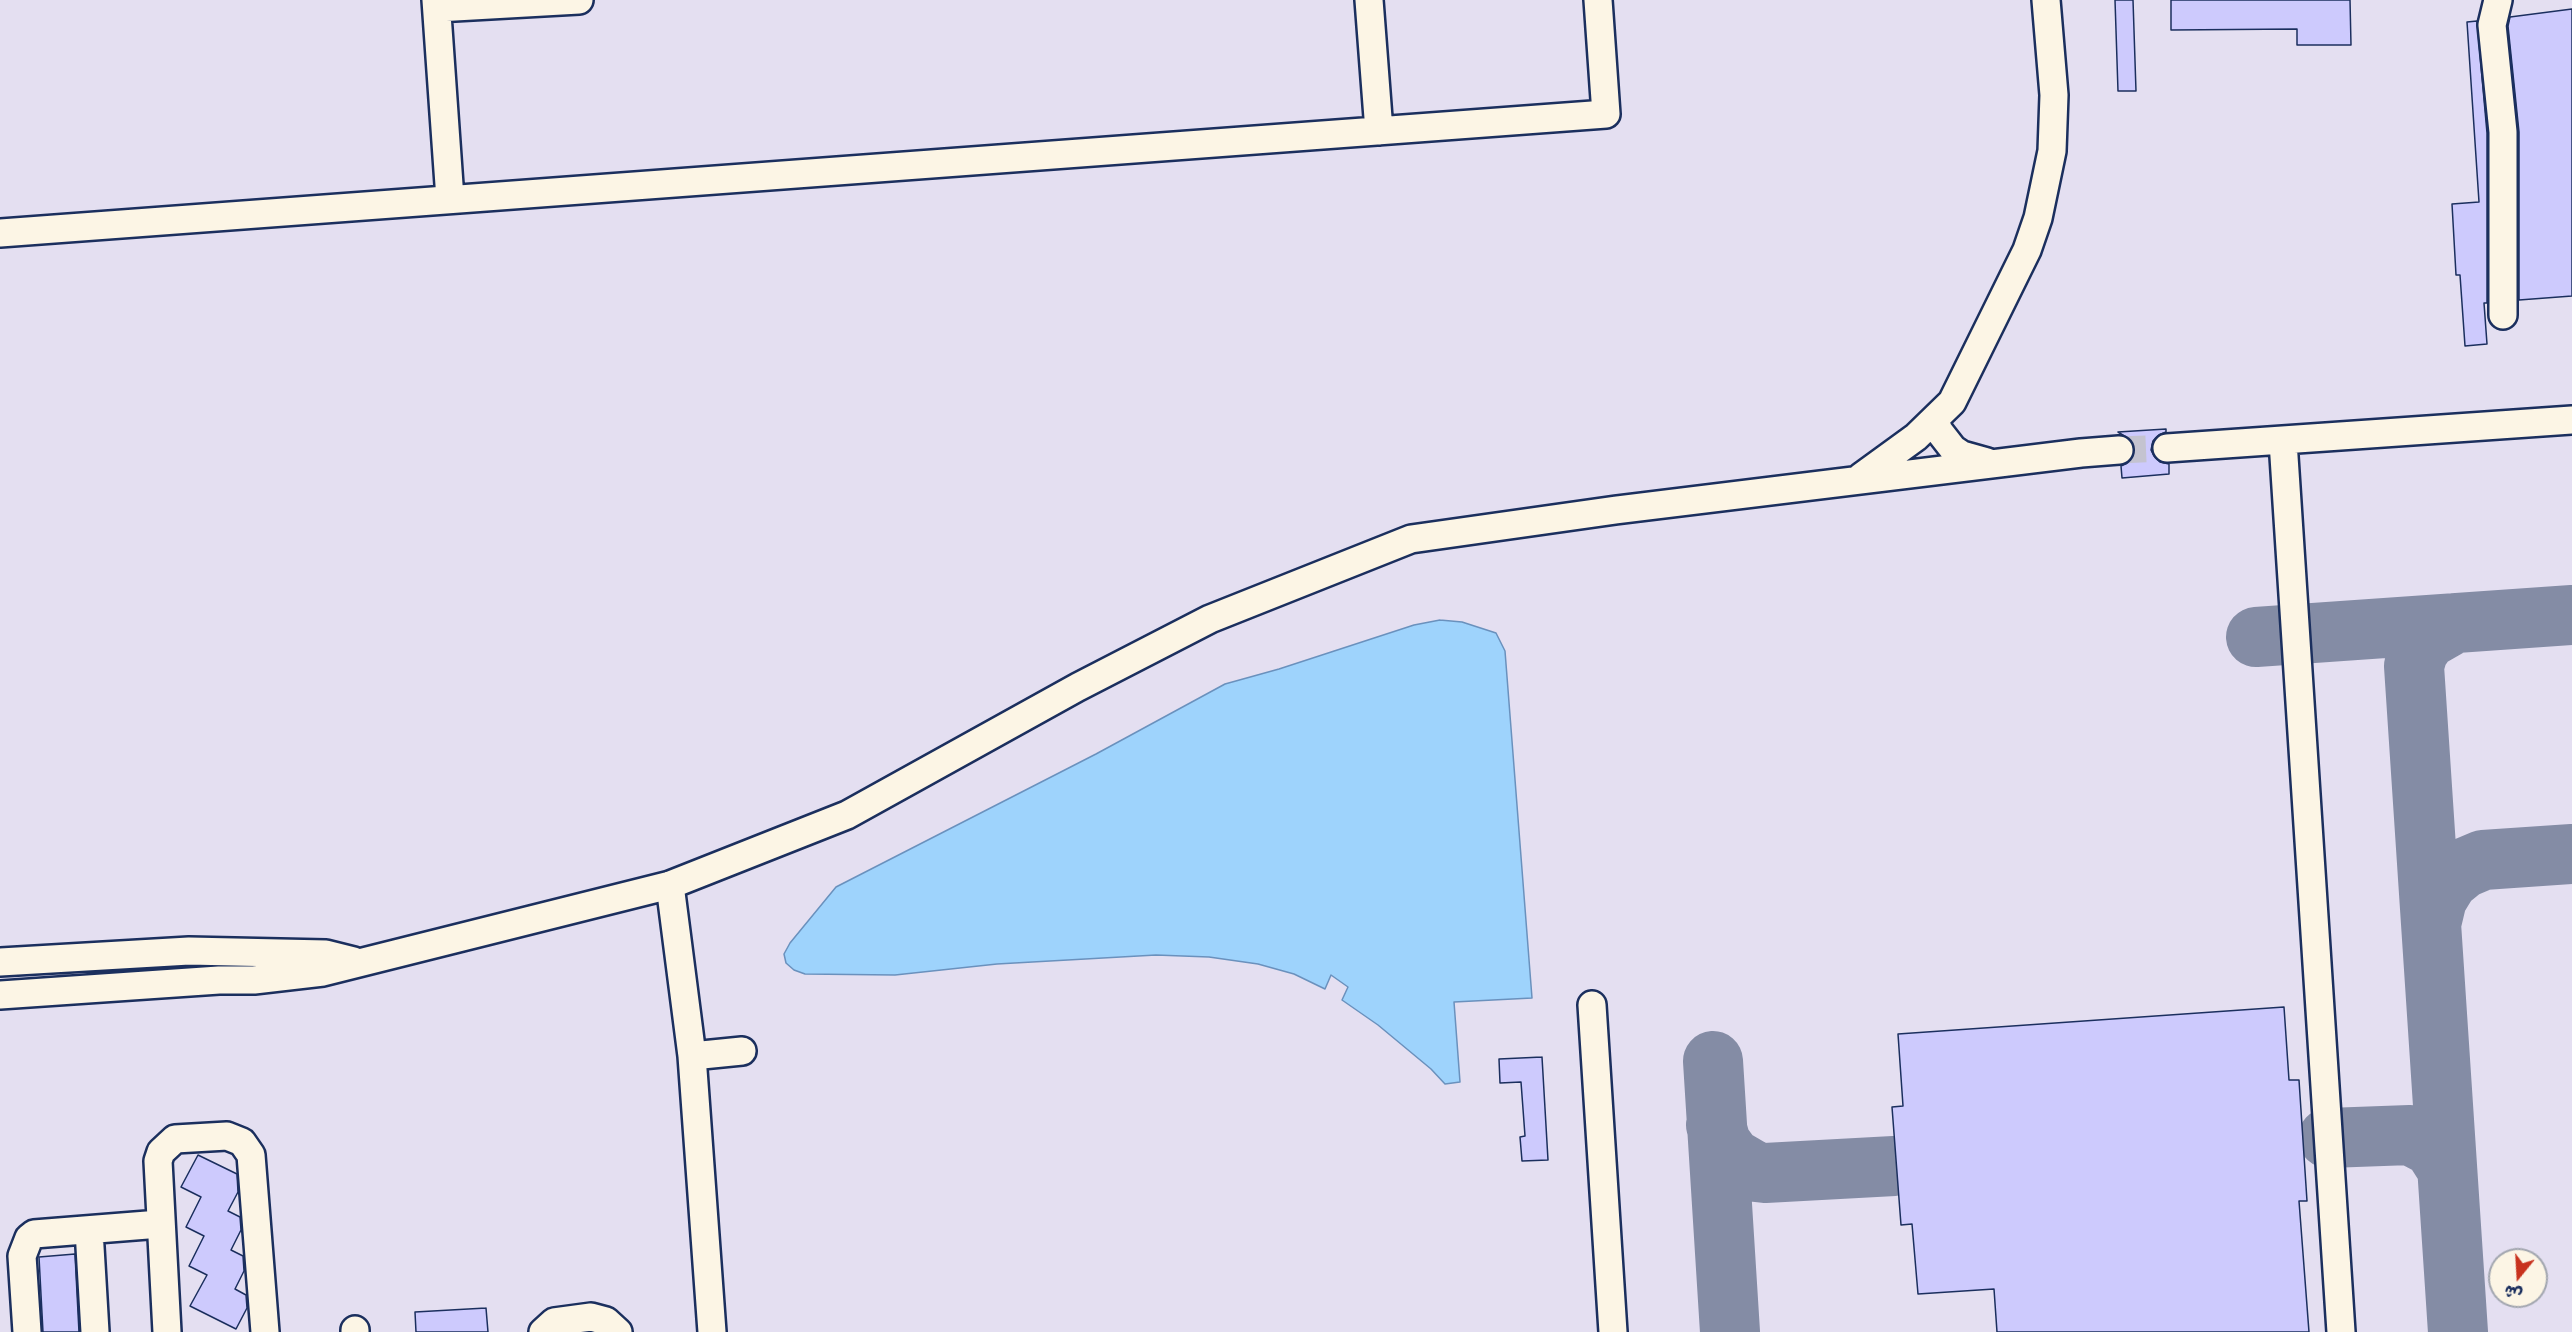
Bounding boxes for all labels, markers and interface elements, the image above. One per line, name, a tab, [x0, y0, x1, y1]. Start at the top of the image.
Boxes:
north arrow	[2488, 1248, 2548, 1308]
text: ش	[2502, 1281, 2525, 1305]

